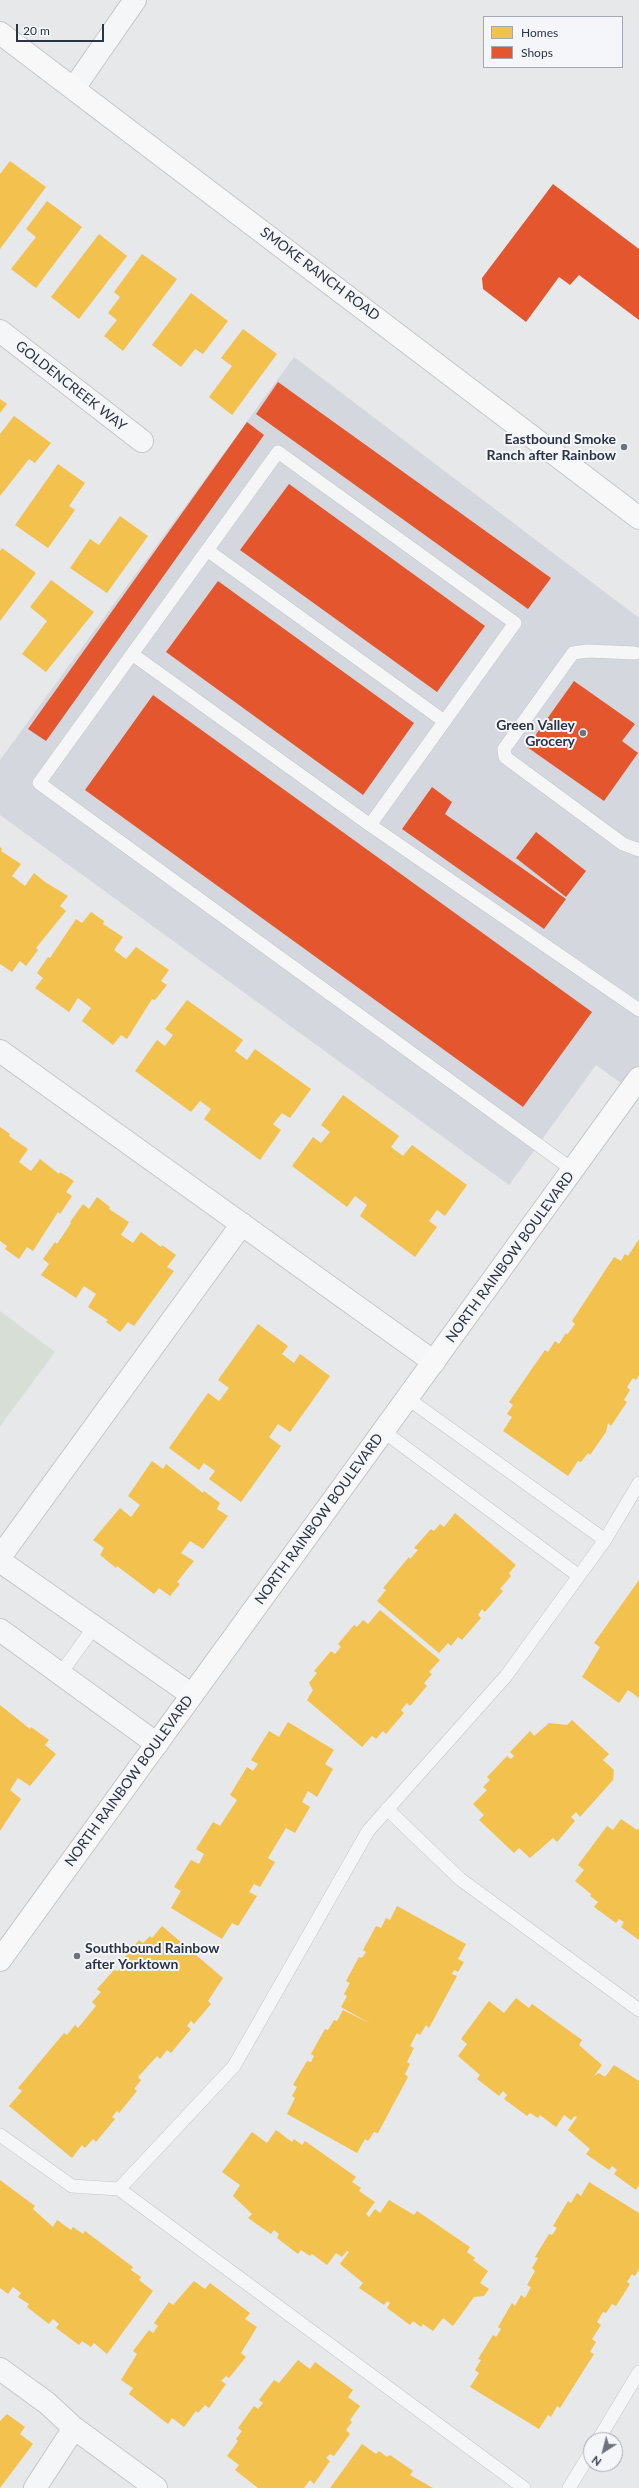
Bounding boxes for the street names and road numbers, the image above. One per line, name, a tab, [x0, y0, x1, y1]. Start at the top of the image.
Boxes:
street label: SMOKE RANCH ROAD	[257, 224, 383, 324]
street label: GOLDENCREEK WAY	[12, 337, 130, 435]
street label: NORTH RAINBOW BOULEVARD	[442, 1168, 578, 1346]
street label: NORTH RAINBOW BOULEVARD	[251, 1430, 387, 1608]
street label: NORTH RAINBOW BOULEVARD	[61, 1692, 197, 1870]

